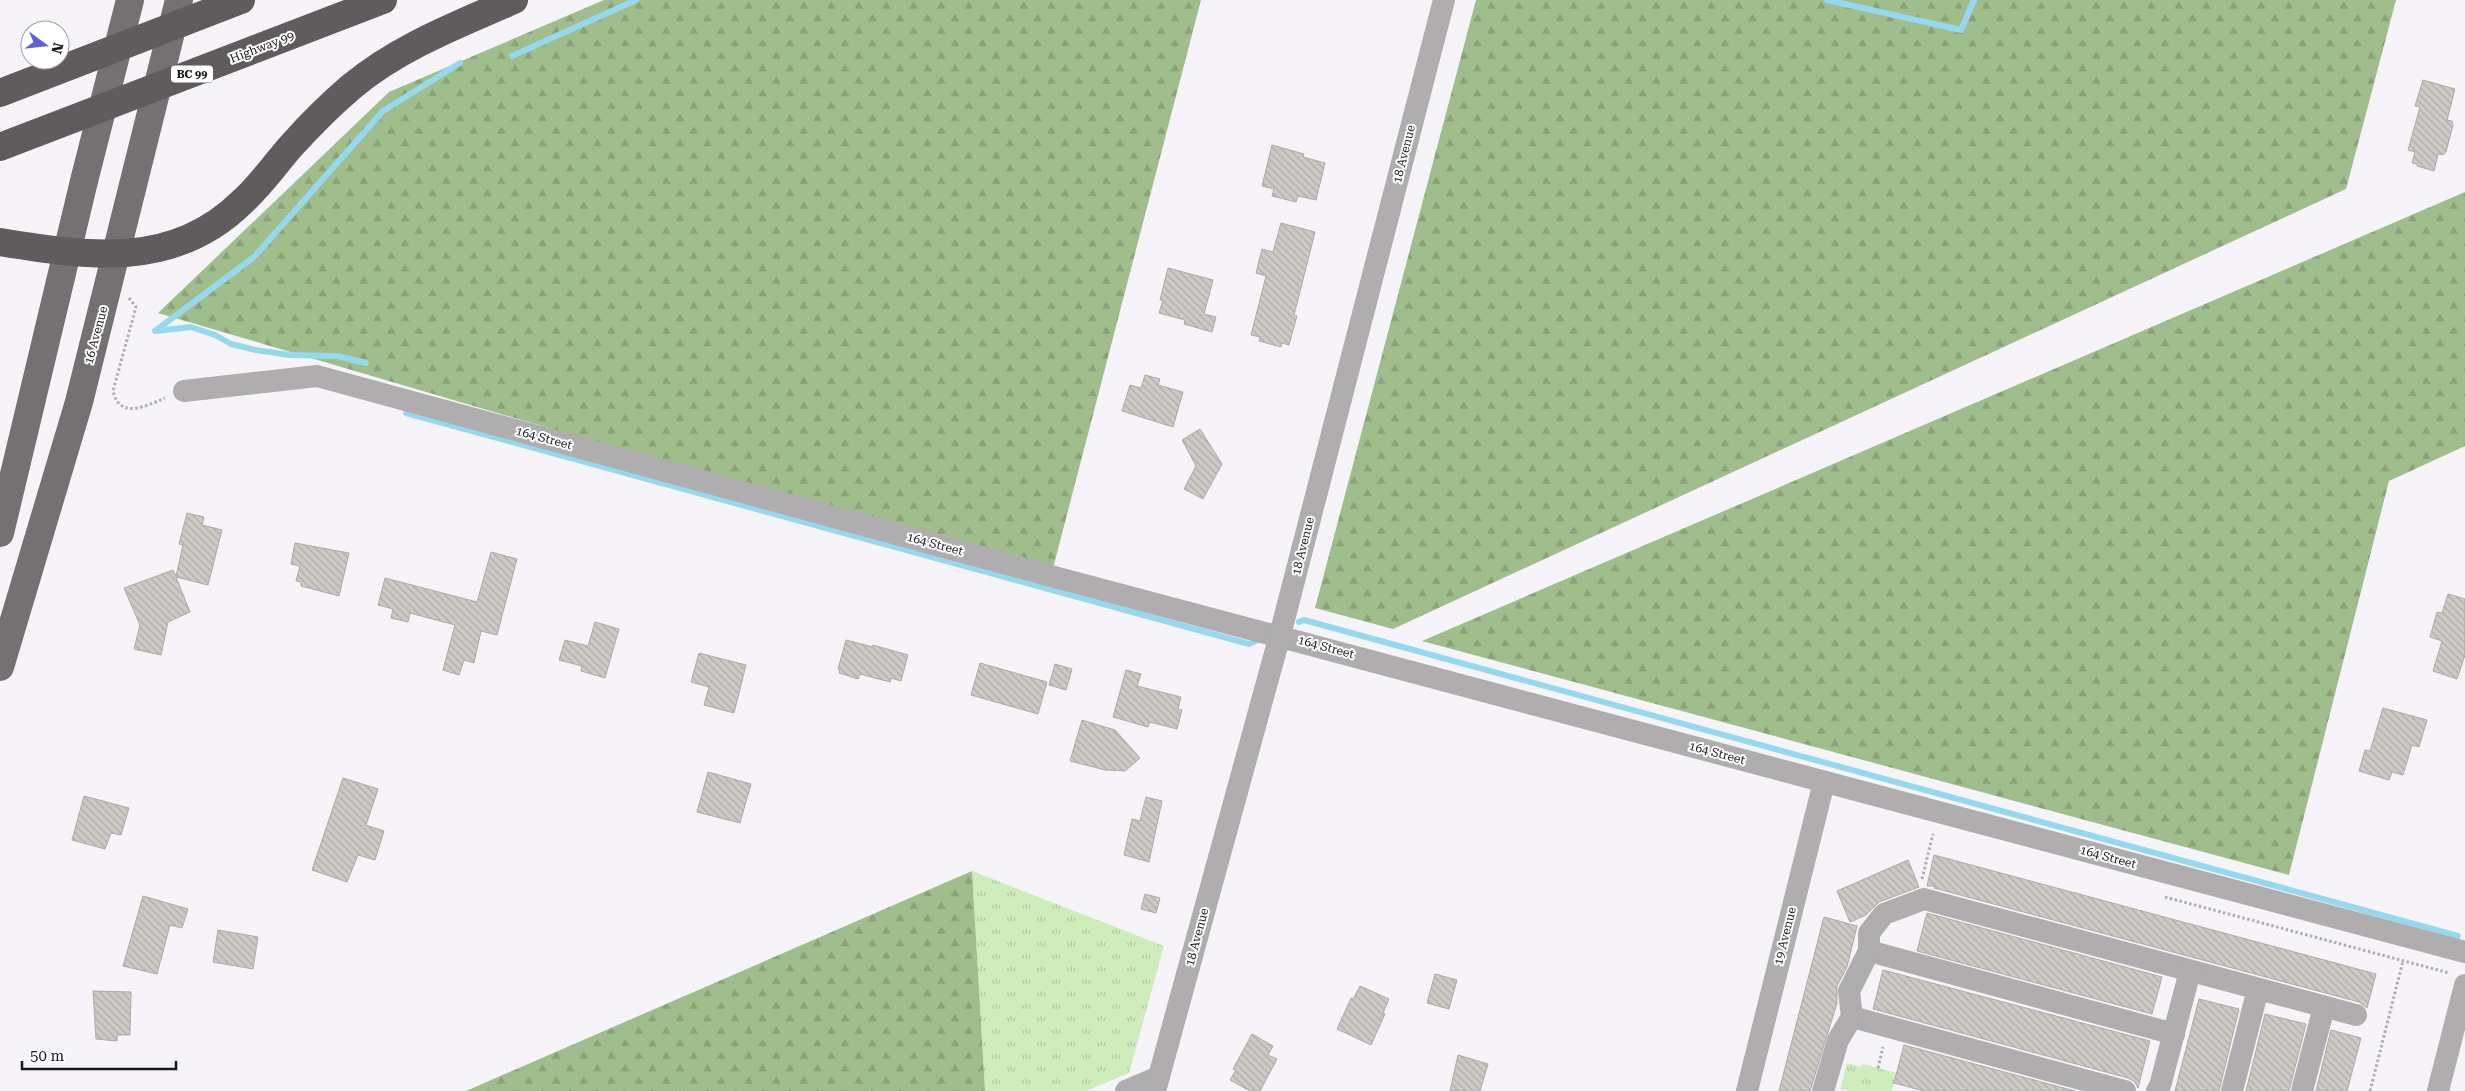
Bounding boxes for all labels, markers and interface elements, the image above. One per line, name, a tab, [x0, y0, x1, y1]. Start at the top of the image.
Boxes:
north arrow	[20, 20, 70, 70]
street label: Highway 99	[228, 28, 296, 66]
text: N	[48, 41, 67, 56]
road number: BC 99	[171, 66, 213, 82]
street label: 18 Avenue	[1390, 123, 1418, 185]
street label: 16 Avenue	[82, 304, 111, 366]
street label: 164 Street	[514, 424, 574, 452]
street label: 18 Avenue	[1289, 515, 1317, 577]
street label: 164 Street	[905, 530, 965, 558]
street label: 164 Street	[1296, 633, 1356, 661]
street label: 164 Street	[1687, 739, 1747, 767]
street label: 164 Street	[2078, 843, 2138, 871]
street label: 19 Avenue	[1771, 905, 1799, 967]
street label: 18 Avenue	[1183, 906, 1212, 968]
scale bar	[22, 1038, 176, 1070]
text: 50 m	[30, 1047, 65, 1065]

